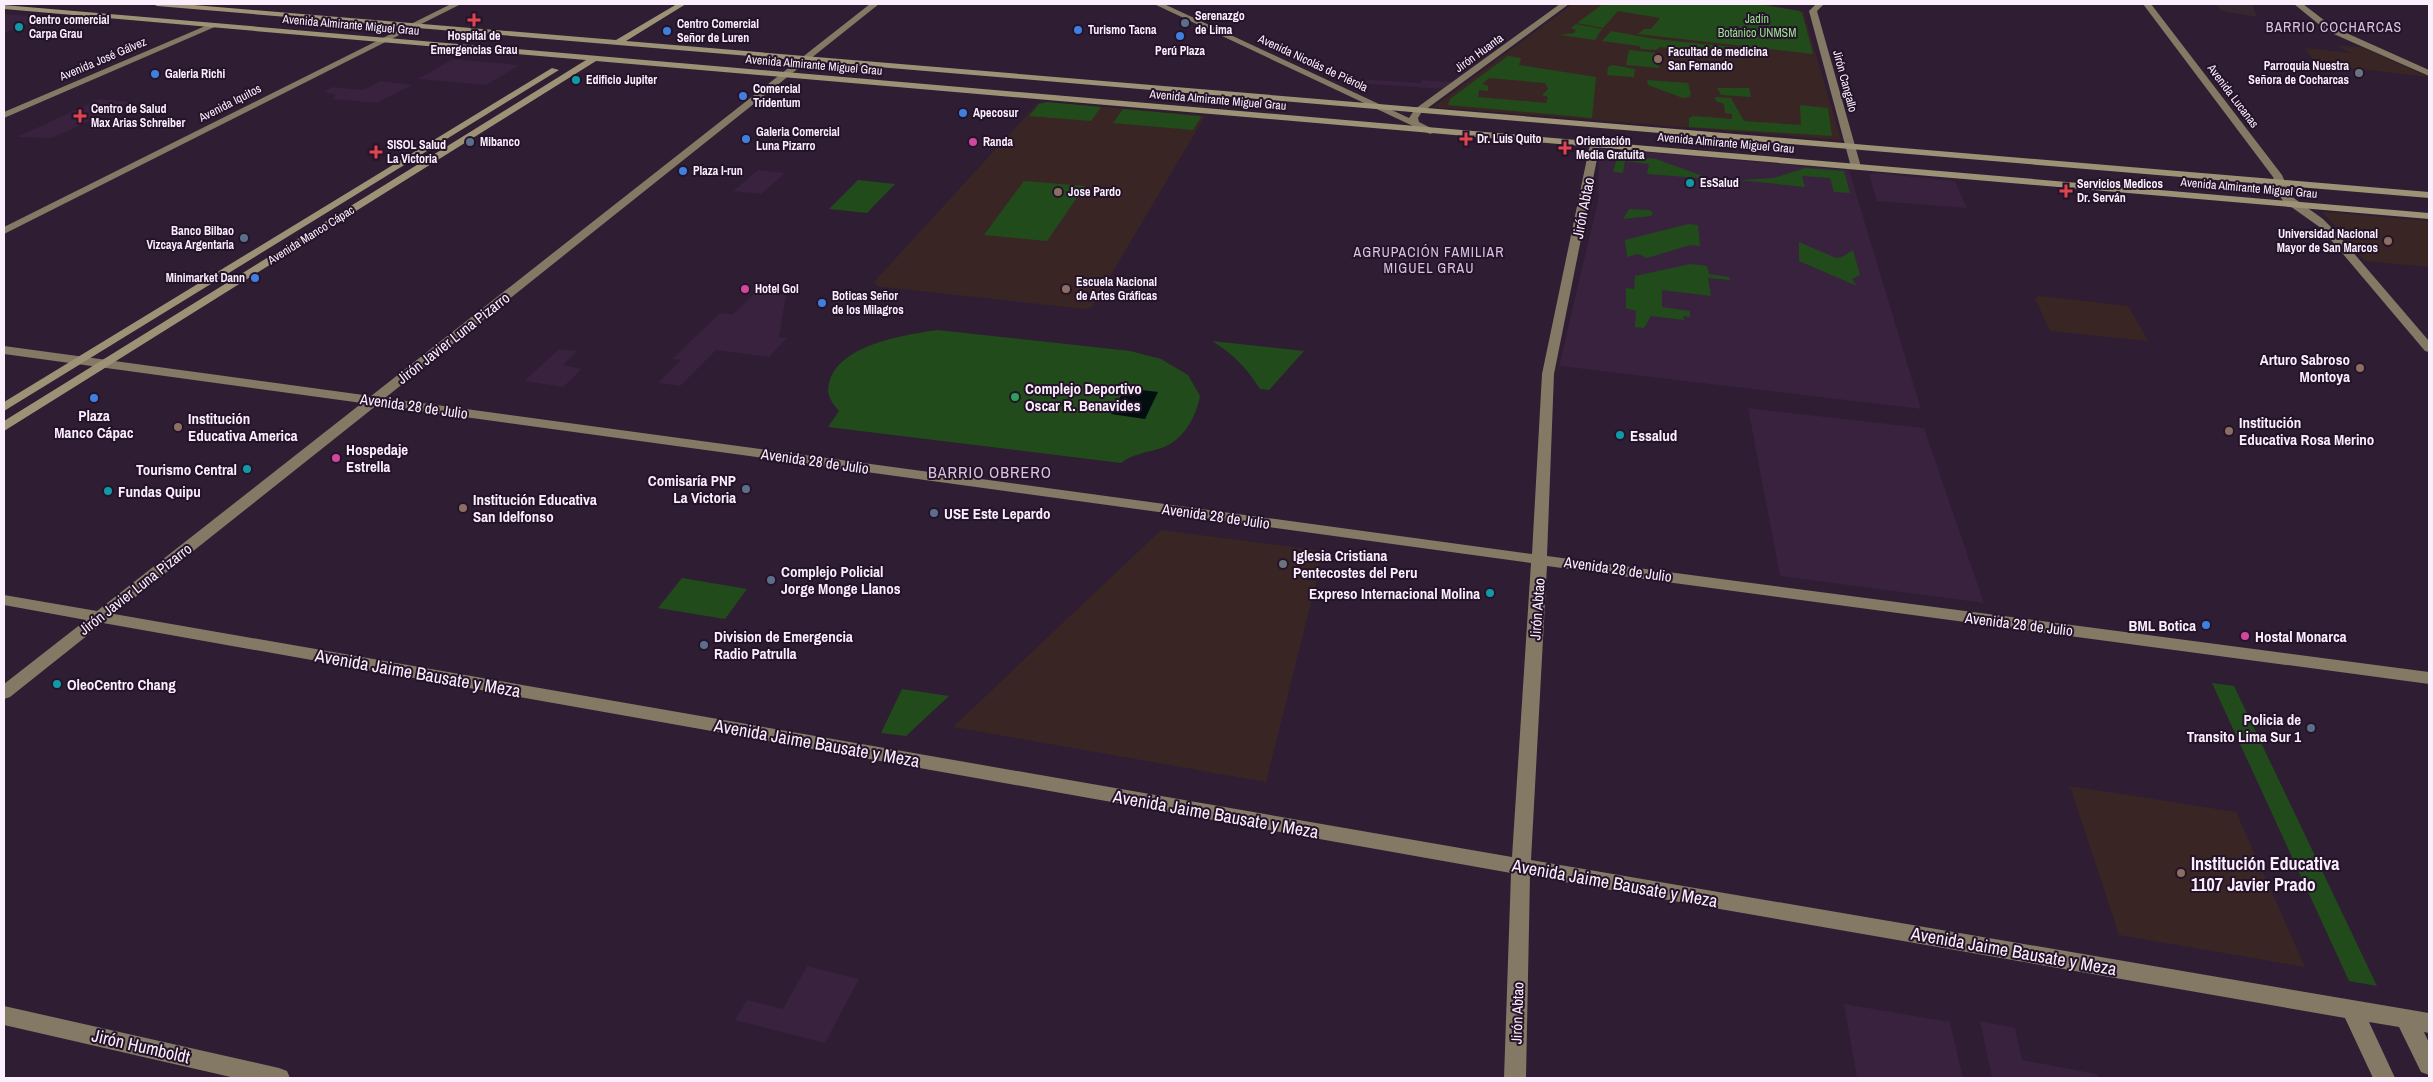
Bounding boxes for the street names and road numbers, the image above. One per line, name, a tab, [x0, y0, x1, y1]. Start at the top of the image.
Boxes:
street label: Avenida Almirante Miguel Grau	[281, 11, 420, 39]
street label: Avenida Nicolás de Piérola	[1255, 30, 1371, 96]
street label: Jirón Huanta	[1452, 30, 1507, 76]
street label: Avenida José Gálvez	[56, 33, 149, 85]
street label: Jirón Cangallo	[1829, 48, 1861, 114]
street label: Avenida Almirante Miguel Grau	[744, 51, 883, 79]
street label: Avenida Lucanas	[2203, 60, 2262, 131]
street label: Avenida Iquitos	[195, 80, 264, 126]
street label: Avenida Almirante Miguel Grau	[1148, 86, 1287, 114]
street label: Avenida Almirante Miguel Grau	[1656, 129, 1795, 157]
street label: Avenida Almirante Miguel Grau	[2179, 174, 2318, 202]
street label: Jirón Abtao	[1567, 175, 1599, 241]
street label: Avenida Manco Cápac	[264, 202, 357, 269]
street label: Jirón Javier Luna Pizarro	[392, 287, 514, 389]
street label: Avenida 28 de Julio	[358, 388, 469, 424]
street label: Avenida 28 de Julio	[759, 443, 870, 479]
street label: Avenida 28 de Julio	[1160, 498, 1271, 534]
street label: Jirón Javier Luna Pizarro	[74, 538, 196, 640]
street label: Avenida 28 de Julio	[1562, 551, 1673, 587]
street label: Jirón Abtao	[1524, 577, 1550, 641]
street label: Avenida 28 de Julio	[1963, 607, 2074, 641]
street label: Avenida Jaime Bausate y Meza	[312, 642, 523, 703]
street label: Avenida Jaime Bausate y Meza	[711, 712, 922, 773]
street label: Avenida Jaime Bausate y Meza	[1110, 783, 1321, 844]
street label: Avenida Jaime Bausate y Meza	[1509, 852, 1720, 913]
street label: Avenida Jaime Bausate y Meza	[1908, 920, 2119, 981]
street label: Jirón Abtao	[1505, 981, 1529, 1044]
street label: Jirón Humboldt	[89, 1023, 193, 1069]

